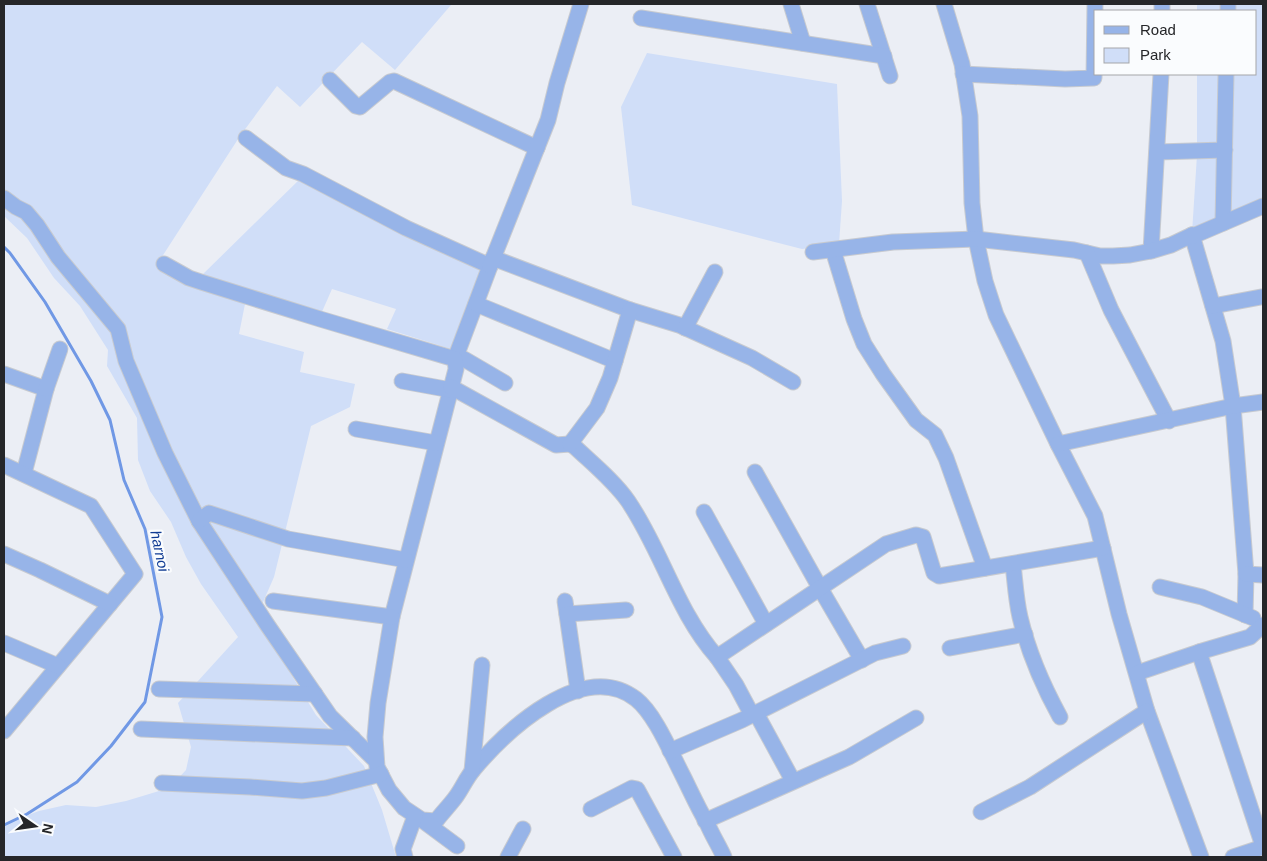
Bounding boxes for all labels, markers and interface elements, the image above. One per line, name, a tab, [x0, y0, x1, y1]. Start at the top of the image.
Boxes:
legend	[1094, 10, 1257, 75]
text: Road	[1140, 21, 1176, 38]
text: Park	[1140, 46, 1171, 63]
water label: harnoi	[147, 529, 173, 574]
north arrow	[10, 801, 60, 851]
text: N	[39, 822, 57, 836]

